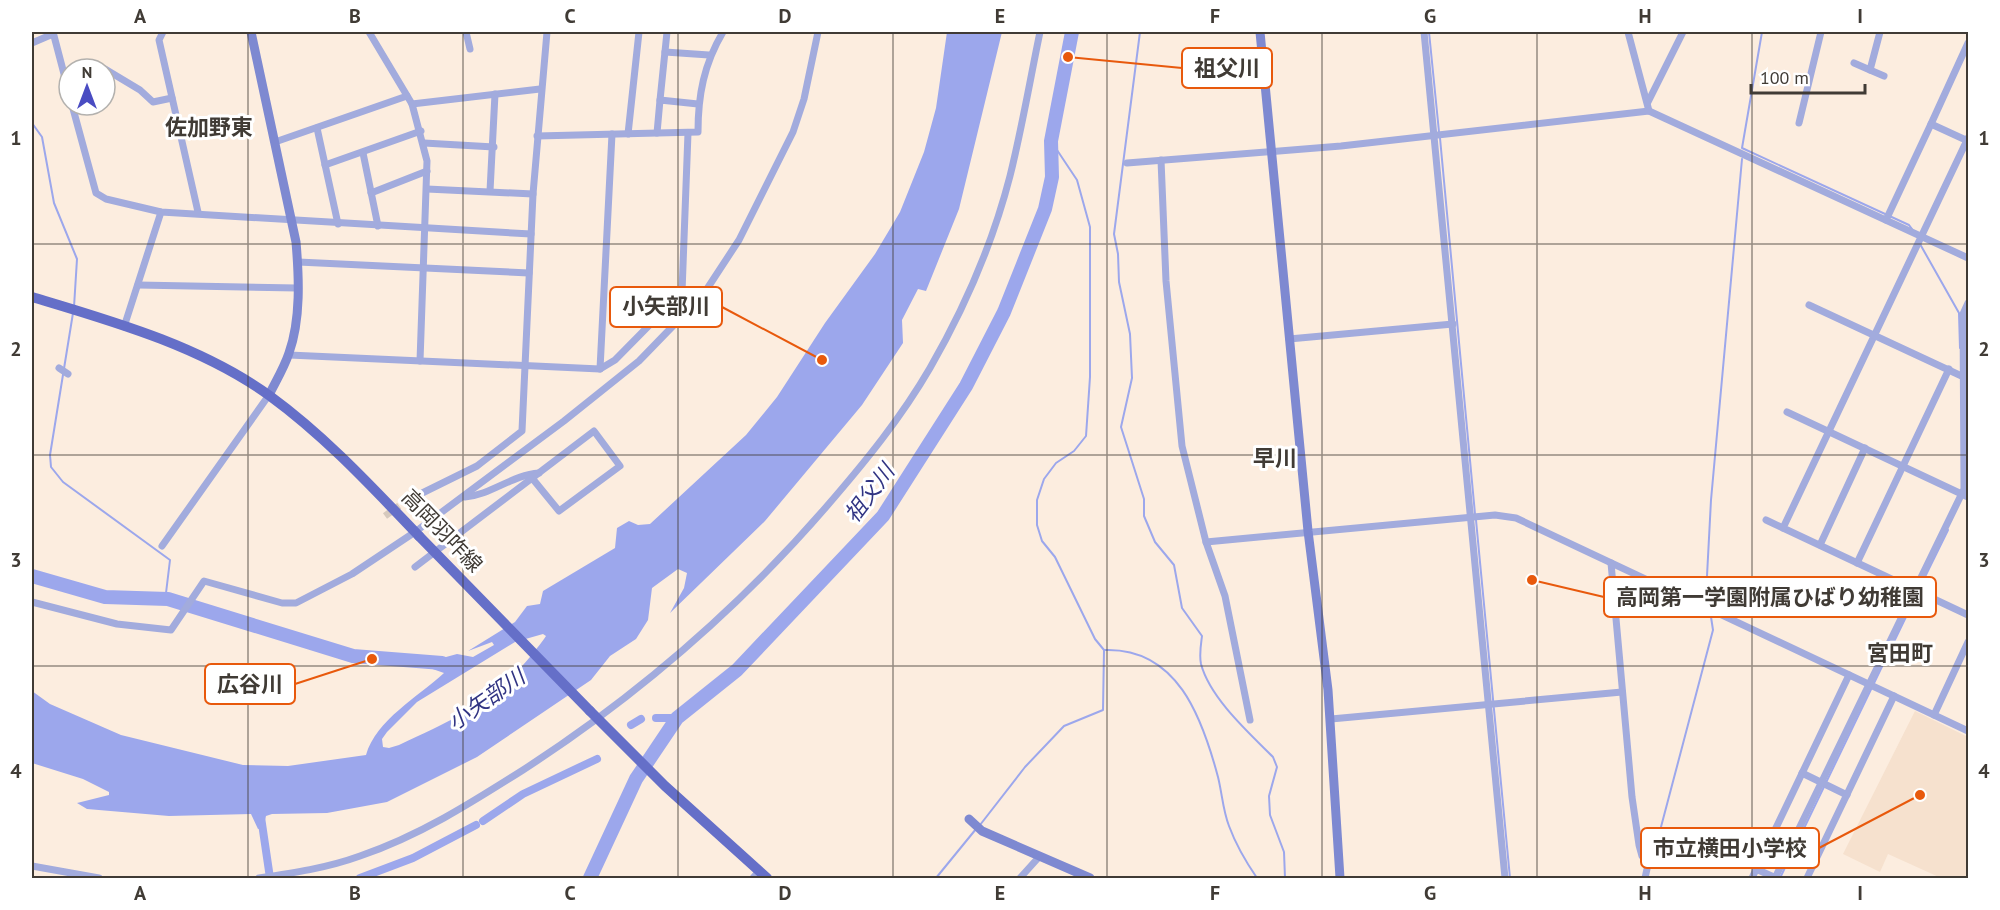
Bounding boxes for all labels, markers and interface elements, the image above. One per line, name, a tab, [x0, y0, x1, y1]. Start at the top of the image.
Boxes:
text: A	[134, 3, 147, 29]
text: B	[349, 3, 361, 29]
text: C	[564, 3, 576, 29]
text: D	[779, 3, 792, 29]
text: E	[995, 3, 1005, 29]
text: F	[1210, 3, 1220, 29]
text: G	[1424, 3, 1436, 29]
text: H	[1638, 3, 1652, 29]
text: I	[1857, 3, 1863, 29]
callout: 祖父川	[1182, 48, 1272, 88]
text: 祖父川	[1194, 54, 1260, 82]
north arrow	[57, 57, 117, 117]
scale bar	[1751, 57, 1865, 95]
text: N	[82, 62, 92, 82]
text: 100 m	[1760, 66, 1809, 89]
district label: 佐加野東	[165, 113, 253, 141]
text: 1	[10, 125, 22, 151]
text: 1	[1978, 125, 1990, 151]
callout: 小矢部川	[610, 287, 722, 327]
text: 小矢部川	[622, 292, 710, 320]
text: 2	[10, 336, 22, 362]
text: 2	[1978, 336, 1990, 362]
district label: 早川	[1253, 444, 1297, 472]
water label: 祖父川	[838, 457, 901, 528]
street label: 高岡羽咋線	[396, 484, 489, 578]
text: 3	[10, 547, 22, 573]
text: 3	[1978, 547, 1990, 573]
callout: 高岡第一学園附属ひばり幼稚園	[1604, 577, 1936, 617]
text: 高岡第一学園附属ひばり幼稚園	[1616, 583, 1924, 611]
district label: 宮田町	[1867, 639, 1933, 667]
water label: 小矢部川	[442, 661, 532, 736]
callout: 広谷川	[205, 664, 295, 704]
text: 広谷川	[217, 670, 283, 698]
text: 4	[10, 758, 22, 784]
text: 4	[1978, 758, 1990, 784]
callout: 市立横田小学校	[1641, 828, 1819, 868]
text: 市立横田小学校	[1653, 834, 1807, 862]
text: A	[134, 880, 147, 906]
text: B	[349, 880, 361, 906]
text: C	[564, 880, 576, 906]
text: D	[779, 880, 792, 906]
text: E	[995, 880, 1005, 906]
text: F	[1210, 880, 1220, 906]
text: G	[1424, 880, 1436, 906]
text: H	[1638, 880, 1652, 906]
text: I	[1857, 880, 1863, 906]

